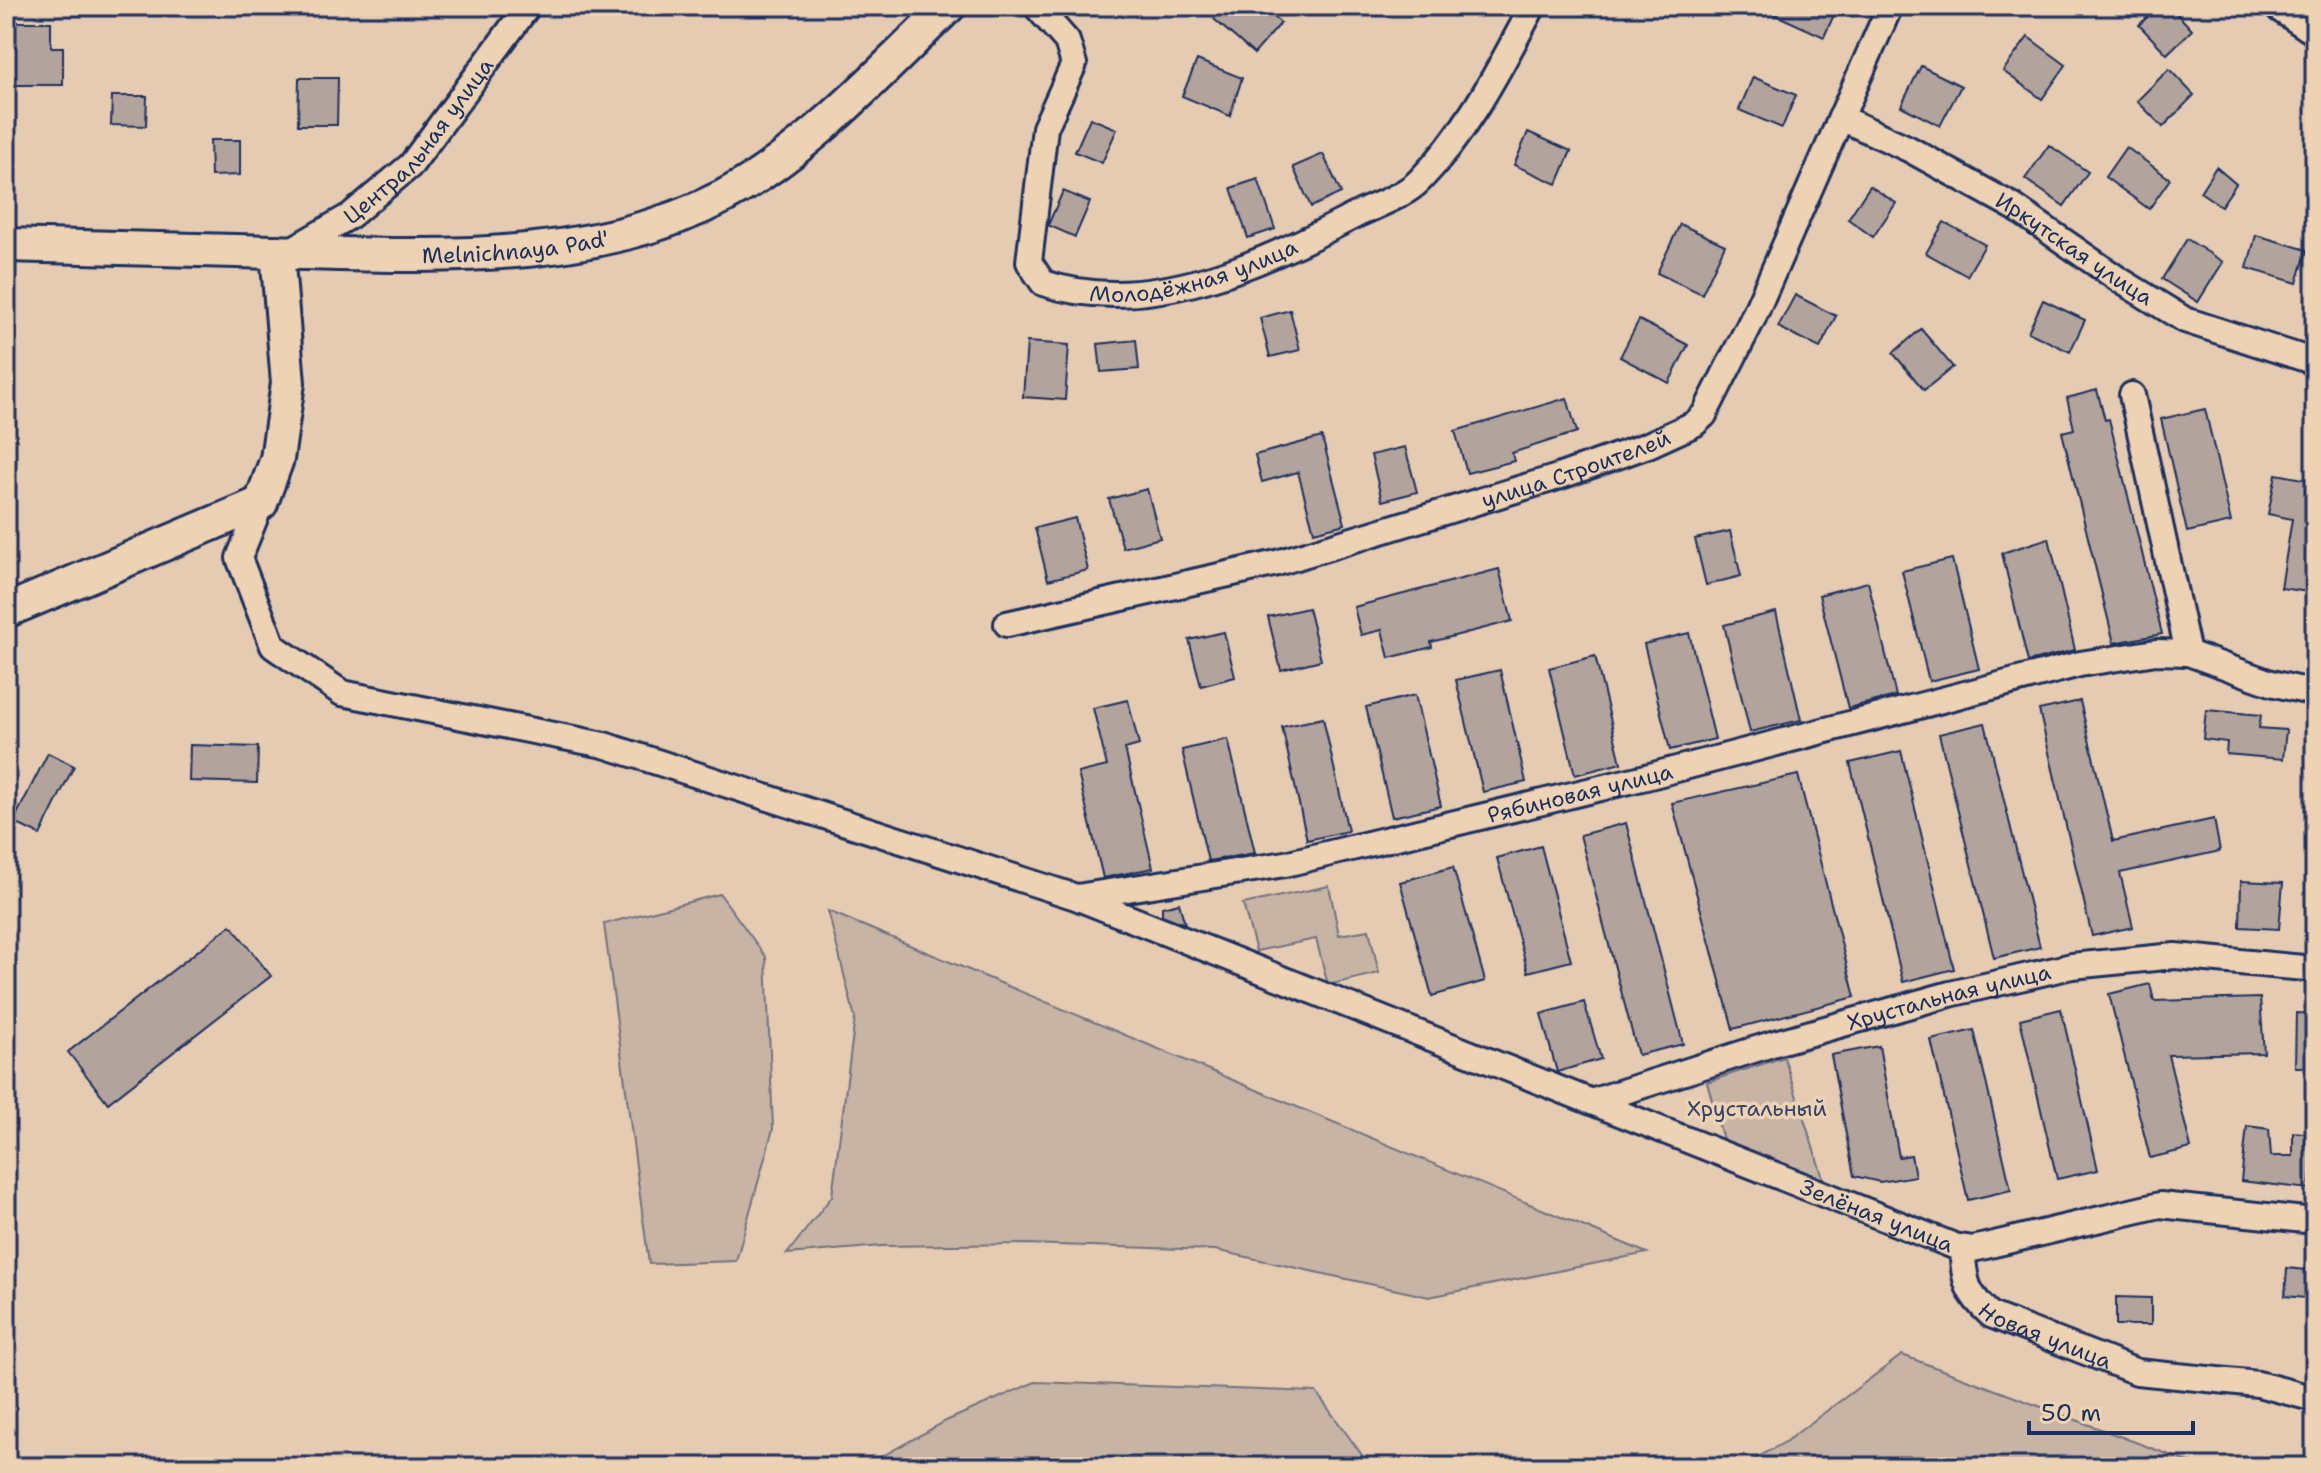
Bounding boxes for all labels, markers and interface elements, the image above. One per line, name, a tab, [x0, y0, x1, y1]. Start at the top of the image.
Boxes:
street label: Центральная улица	[337, 52, 500, 230]
street label: Иркутская улица	[1991, 185, 2159, 312]
street label: Melnichnaya Pad'	[422, 223, 612, 269]
street label: Молодёжная улица	[1089, 232, 1302, 309]
street label: улица Строителей	[1478, 422, 1675, 514]
street label: Рябиновая улица	[1484, 756, 1676, 829]
street label: Хрустальная улица	[1844, 957, 2054, 1037]
park label: Хрустальный	[1687, 1094, 1827, 1123]
street label: Зелёная улица	[1796, 1172, 1958, 1259]
street label: Новая улица	[1972, 1296, 2116, 1375]
scale bar	[2029, 1385, 2193, 1435]
text: 50 m	[2041, 1397, 2101, 1429]

